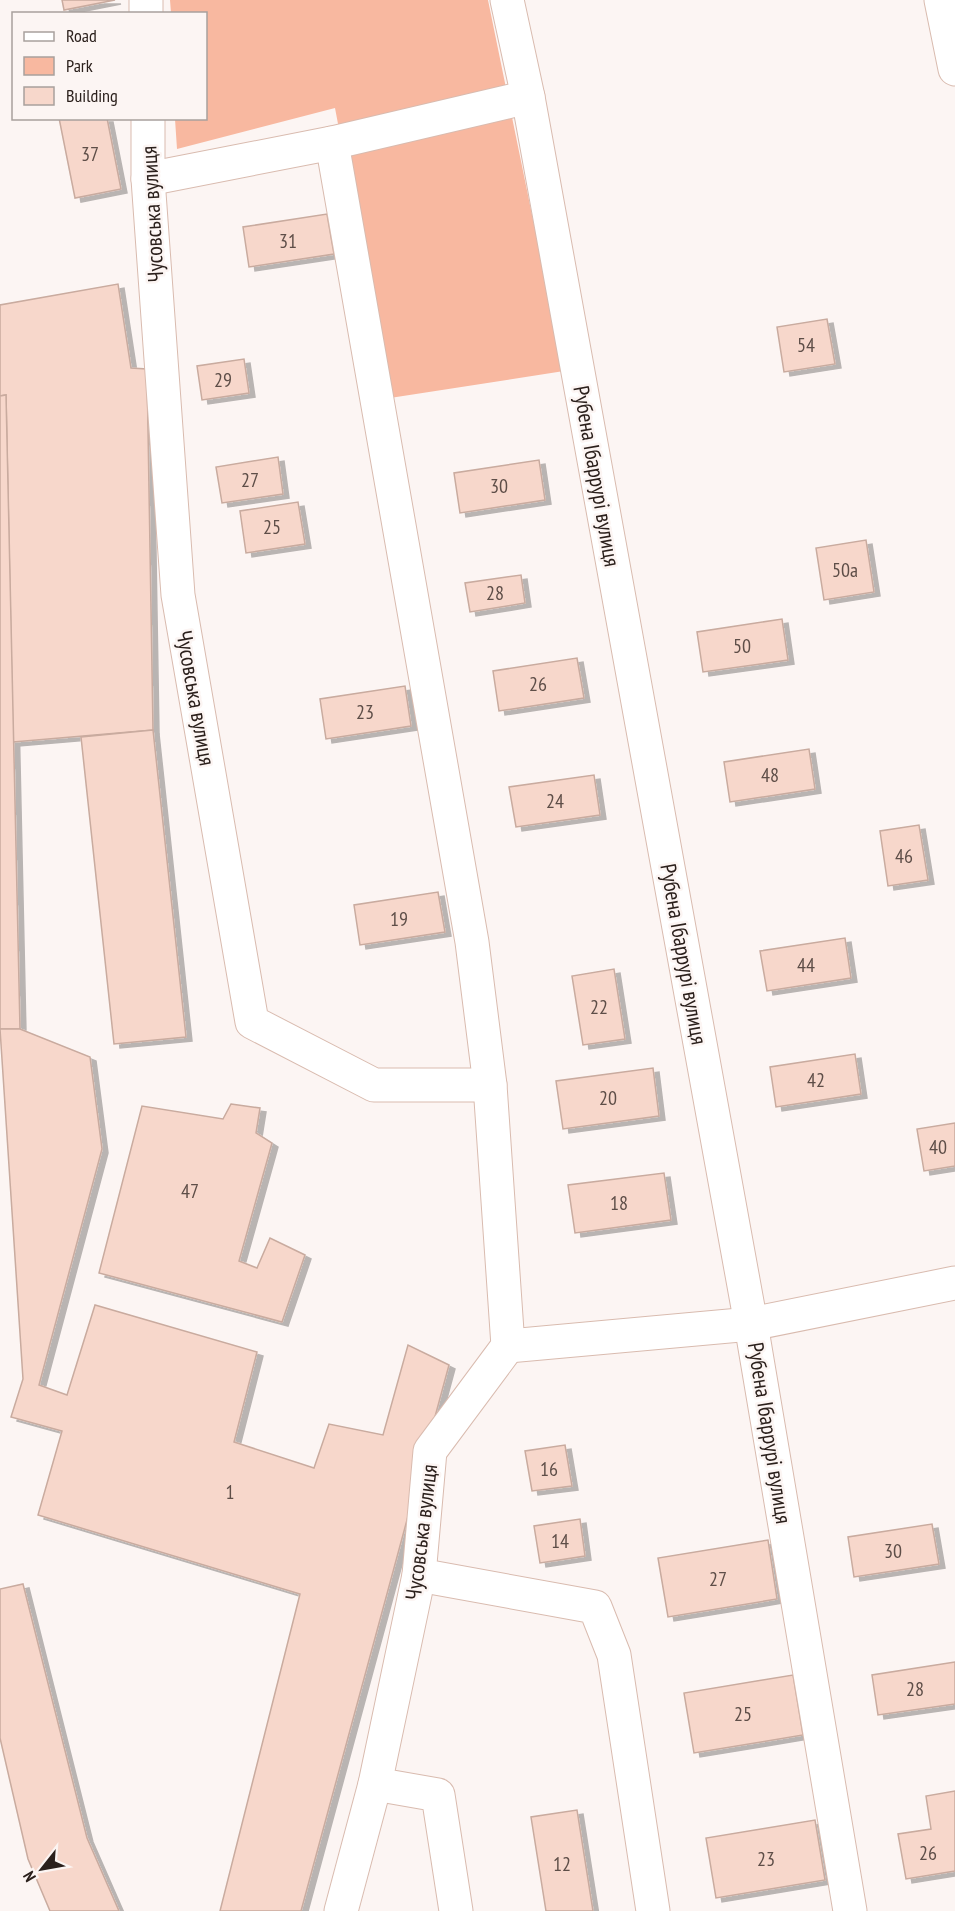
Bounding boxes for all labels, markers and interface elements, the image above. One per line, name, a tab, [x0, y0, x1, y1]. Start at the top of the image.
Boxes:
legend	[12, 12, 207, 120]
text: Road	[66, 24, 97, 47]
text: Park	[66, 54, 93, 77]
text: Building	[66, 84, 118, 107]
house number: 37	[81, 141, 99, 167]
street label: Чусовська вулиця	[134, 145, 170, 283]
house number: 31	[279, 228, 297, 254]
house number: 54	[797, 332, 815, 358]
house number: 29	[214, 367, 232, 393]
street label: Рубена Ібаррурі вулиця	[567, 383, 627, 569]
house number: 27	[241, 467, 259, 493]
house number: 30	[490, 473, 508, 499]
house number: 25	[263, 514, 281, 540]
house number: 50а	[832, 557, 858, 583]
house number: 28	[486, 580, 504, 606]
street label: Чусовська вулиця	[170, 628, 222, 768]
house number: 50	[733, 633, 751, 659]
house number: 26	[529, 671, 547, 697]
house number: 23	[356, 699, 374, 725]
house number: 48	[761, 762, 779, 788]
house number: 24	[546, 788, 564, 814]
house number: 46	[895, 843, 913, 869]
street label: Рубена Ібаррурі вулиця	[654, 861, 714, 1047]
house number: 19	[390, 906, 408, 932]
house number: 44	[797, 952, 815, 978]
house number: 22	[590, 994, 608, 1020]
house number: 42	[807, 1067, 825, 1093]
house number: 20	[599, 1085, 617, 1111]
house number: 40	[929, 1134, 947, 1160]
house number: 47	[181, 1178, 199, 1204]
house number: 18	[610, 1190, 628, 1216]
street label: Рубена Ібаррурі вулиця	[742, 1340, 798, 1526]
house number: 16	[540, 1456, 558, 1482]
street label: Чусовська вулиця	[399, 1463, 443, 1601]
house number: 1	[226, 1479, 235, 1505]
house number: 14	[551, 1528, 569, 1554]
house number: 30	[884, 1538, 902, 1564]
house number: 27	[709, 1566, 727, 1592]
house number: 28	[906, 1676, 924, 1702]
house number: 25	[734, 1701, 752, 1727]
north arrow	[12, 1839, 72, 1899]
house number: 26	[919, 1840, 937, 1866]
house number: 23	[757, 1846, 775, 1872]
house number: 12	[553, 1851, 571, 1877]
text: N	[18, 1868, 40, 1886]

